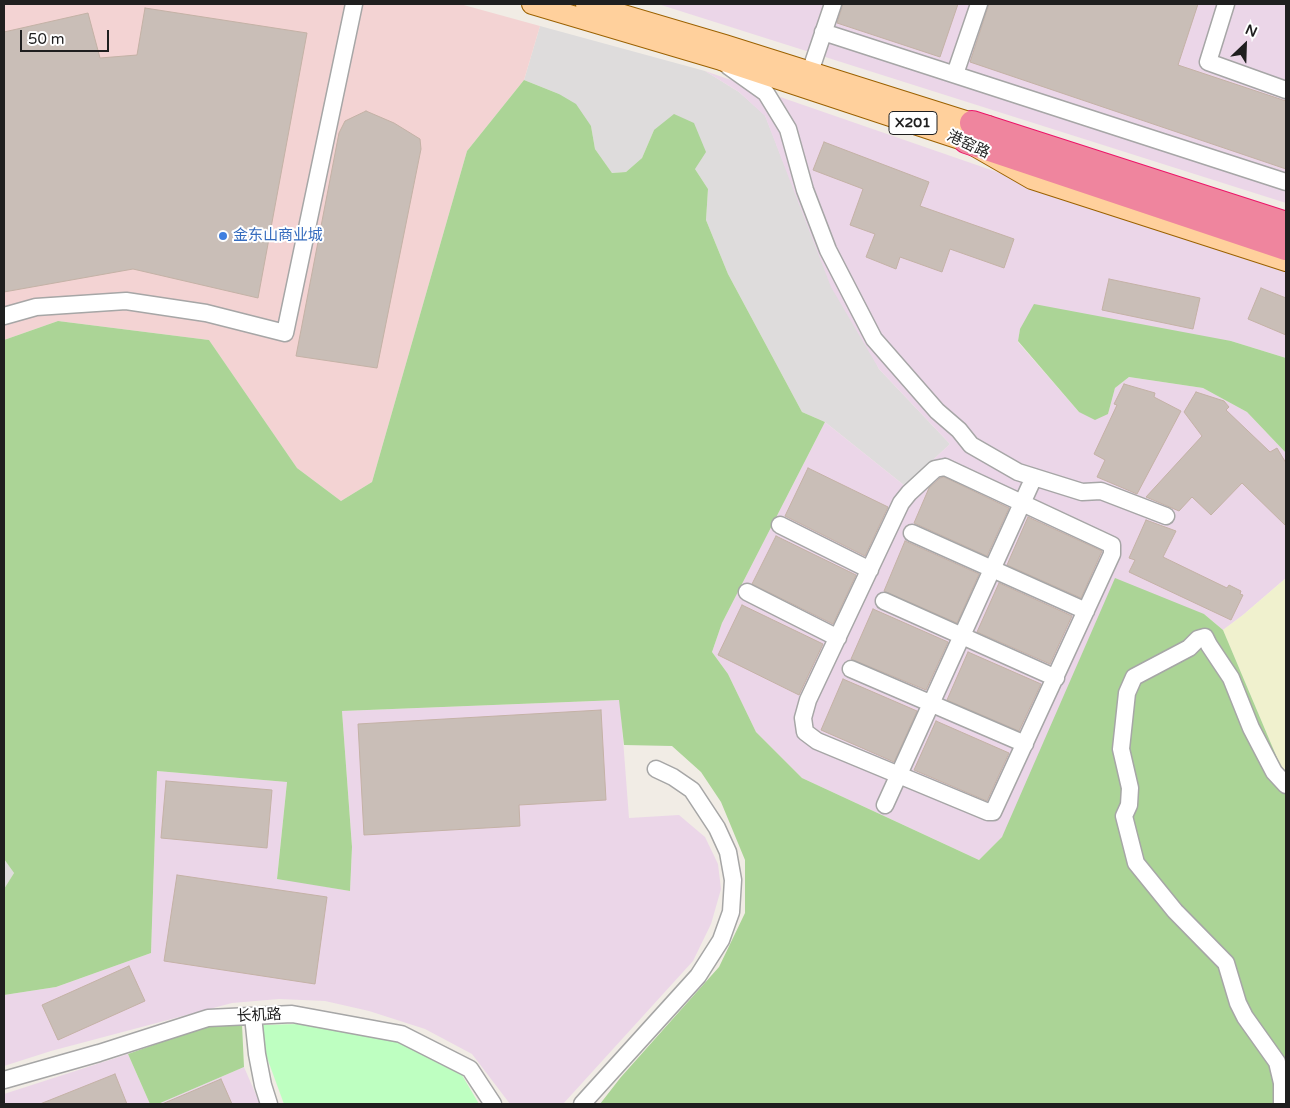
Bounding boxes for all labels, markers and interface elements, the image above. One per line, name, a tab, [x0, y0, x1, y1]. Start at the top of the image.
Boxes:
scale bar	[22, 20, 111, 52]
north arrow	[1220, 20, 1270, 70]
text: N	[1243, 21, 1260, 41]
text: 50 m	[28, 30, 65, 48]
road number: X201	[889, 112, 937, 134]
street label: 港窑路	[944, 127, 992, 163]
place label: 金东山商业城	[233, 227, 323, 245]
marker: 金东山商业城	[217, 230, 229, 242]
street label: 长机路	[236, 1006, 282, 1026]

